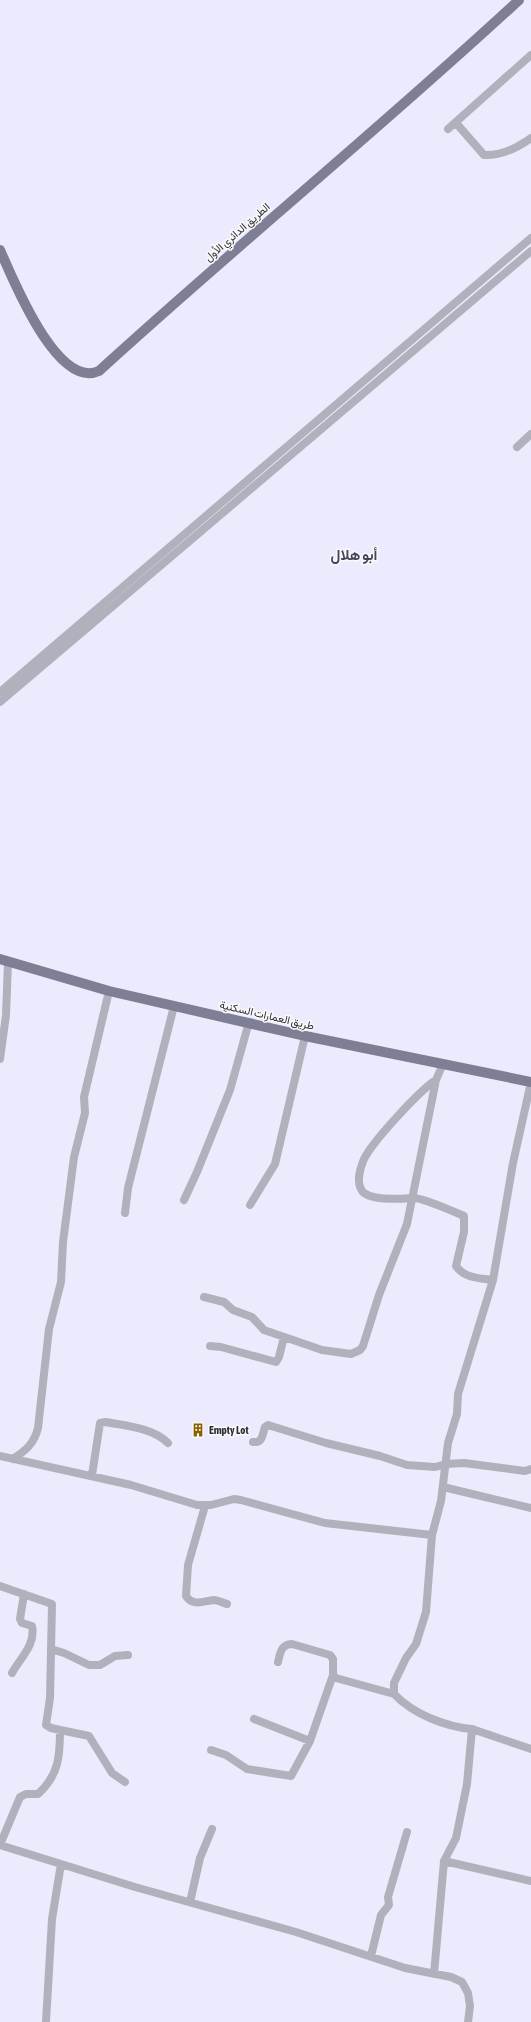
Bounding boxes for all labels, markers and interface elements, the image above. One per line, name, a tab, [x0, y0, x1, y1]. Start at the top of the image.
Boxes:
street label: الطريق الدائري الأول	[202, 200, 275, 267]
district label: أبو هلال	[331, 546, 378, 564]
street label: طريق العمارات السكنية	[218, 998, 315, 1033]
building icon: Empty Lot	[190, 1422, 206, 1438]
place label: Empty Lot	[209, 1424, 249, 1436]

